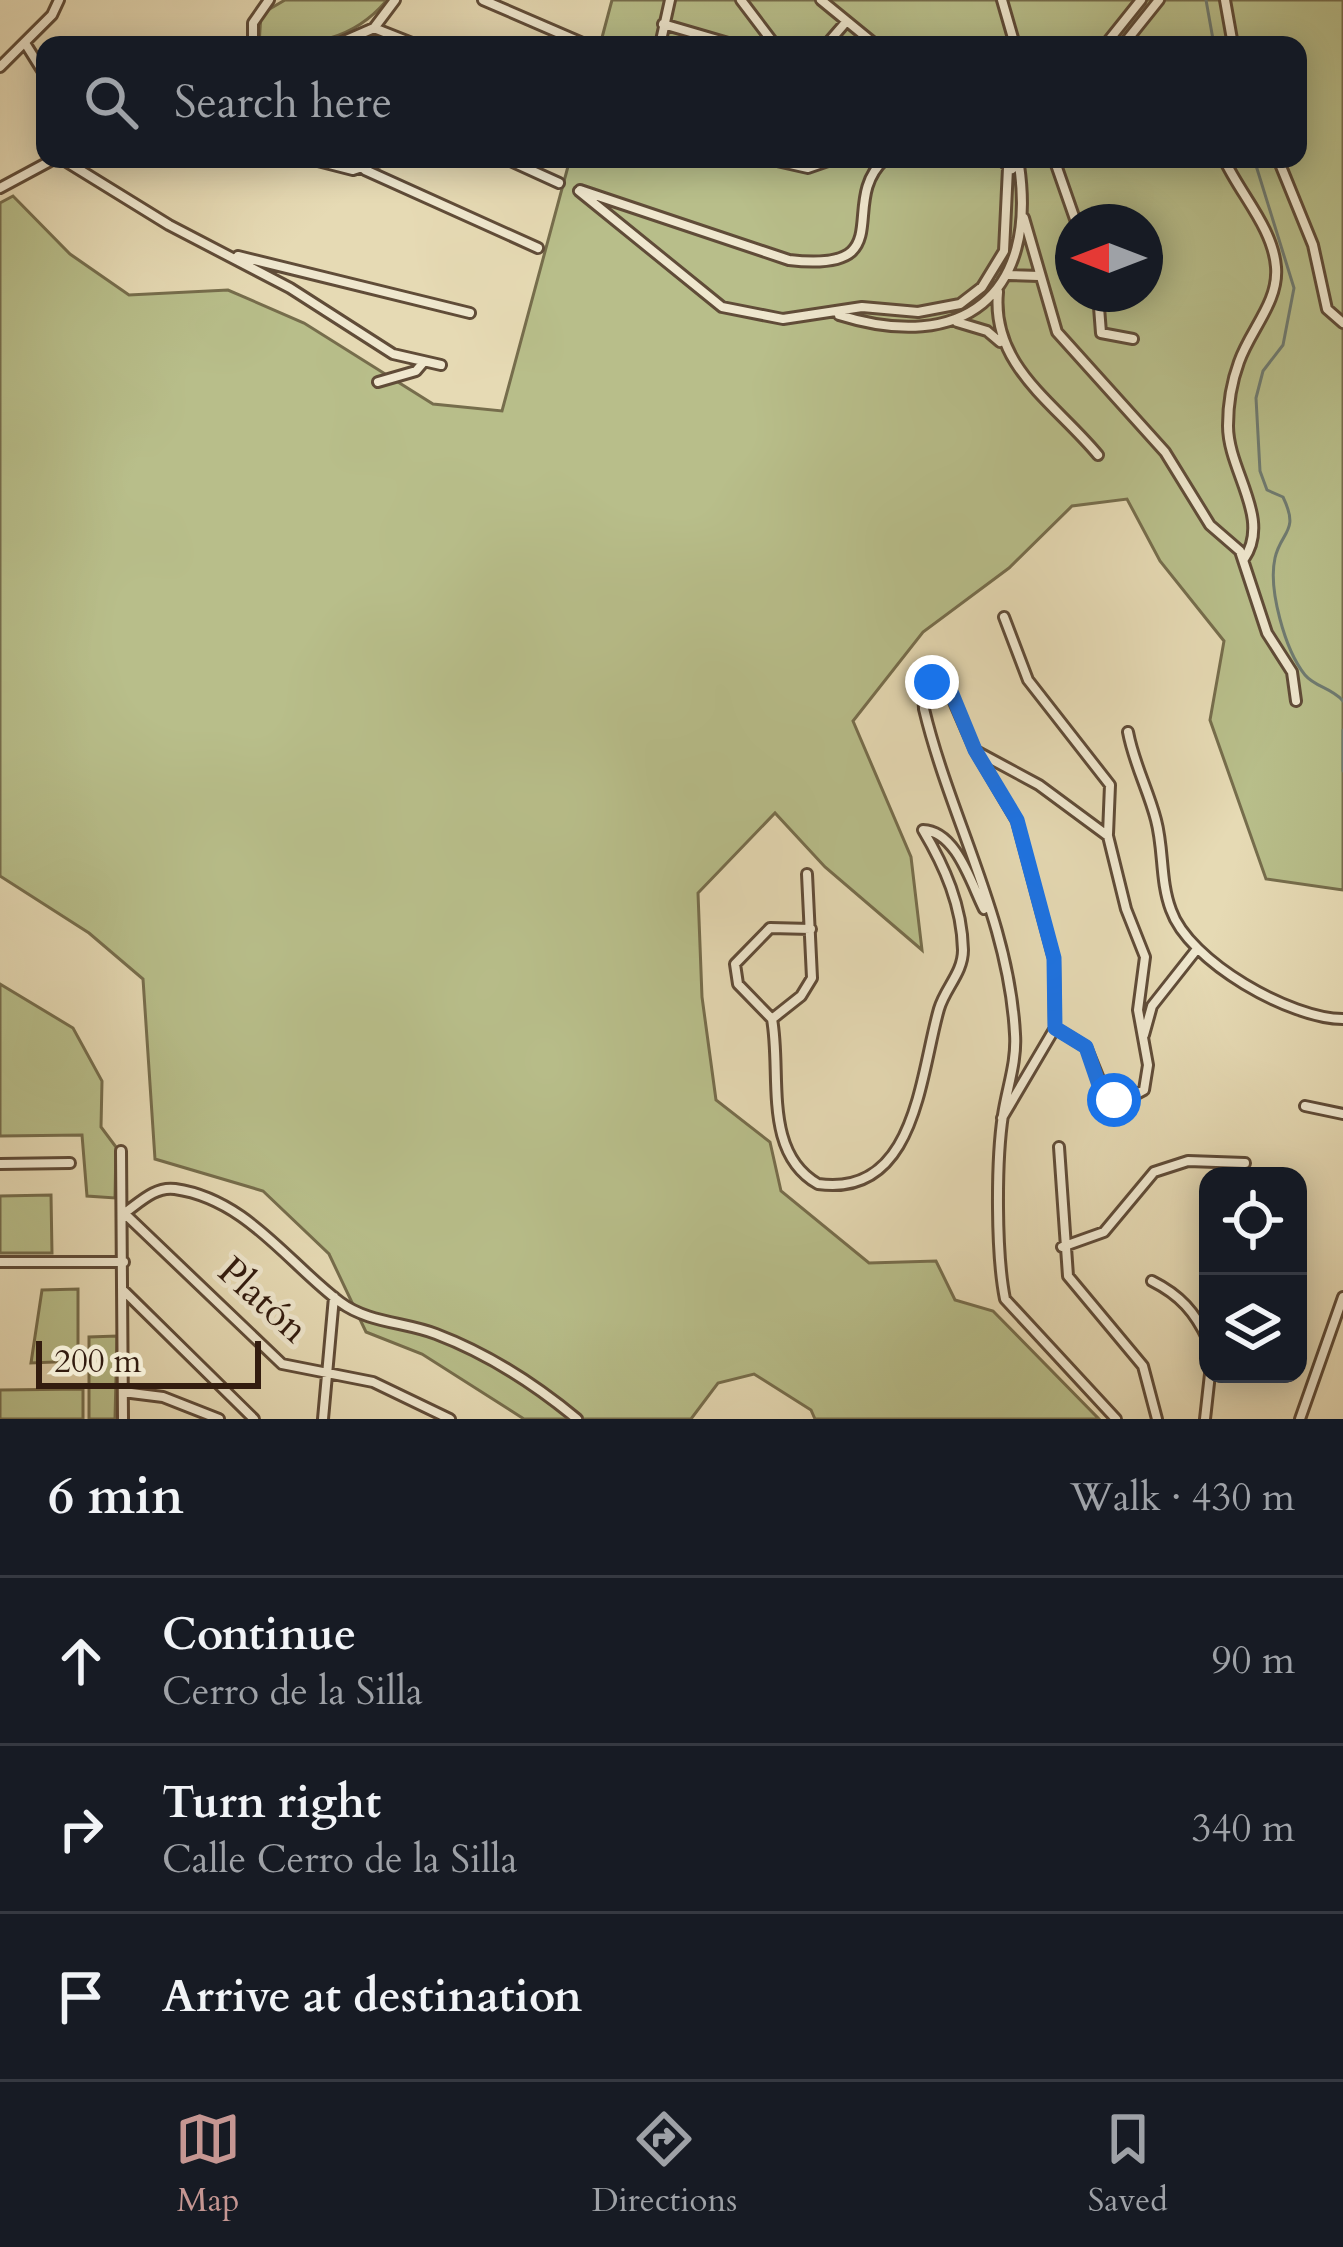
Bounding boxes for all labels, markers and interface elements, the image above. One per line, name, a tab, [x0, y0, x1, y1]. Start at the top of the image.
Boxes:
search box	[36, 36, 1307, 168]
icon: search	[78, 69, 144, 135]
text: Search here	[174, 72, 392, 133]
north arrow	[1055, 204, 1163, 312]
route end	[905, 655, 959, 709]
route start	[1087, 1073, 1141, 1127]
map controls	[1199, 1167, 1307, 1383]
button: locate	[1199, 1167, 1307, 1275]
street label: Platón	[206, 1245, 320, 1355]
button: layers	[1199, 1275, 1307, 1383]
scale bar	[36, 1335, 261, 1388]
text: 200 m	[54, 1339, 141, 1384]
text: 6 min	[48, 1462, 184, 1532]
text: Walk · 430 m	[1070, 1471, 1295, 1524]
text: Continue	[162, 1604, 356, 1665]
icon: ahead	[48, 1628, 114, 1694]
text: 90 m	[1212, 1634, 1295, 1687]
text: Cerro de la Silla	[162, 1665, 423, 1718]
text: Turn right	[162, 1772, 381, 1833]
icon: right	[48, 1796, 114, 1862]
text: 340 m	[1192, 1802, 1295, 1855]
text: Calle Cerro de la Silla	[162, 1833, 518, 1886]
icon: arrive	[48, 1964, 114, 2030]
text: Arrive at destination	[162, 1966, 582, 2027]
tab: Map	[175, 2106, 241, 2223]
tab: Directions	[592, 2106, 737, 2223]
tab: Saved	[1088, 2106, 1168, 2223]

